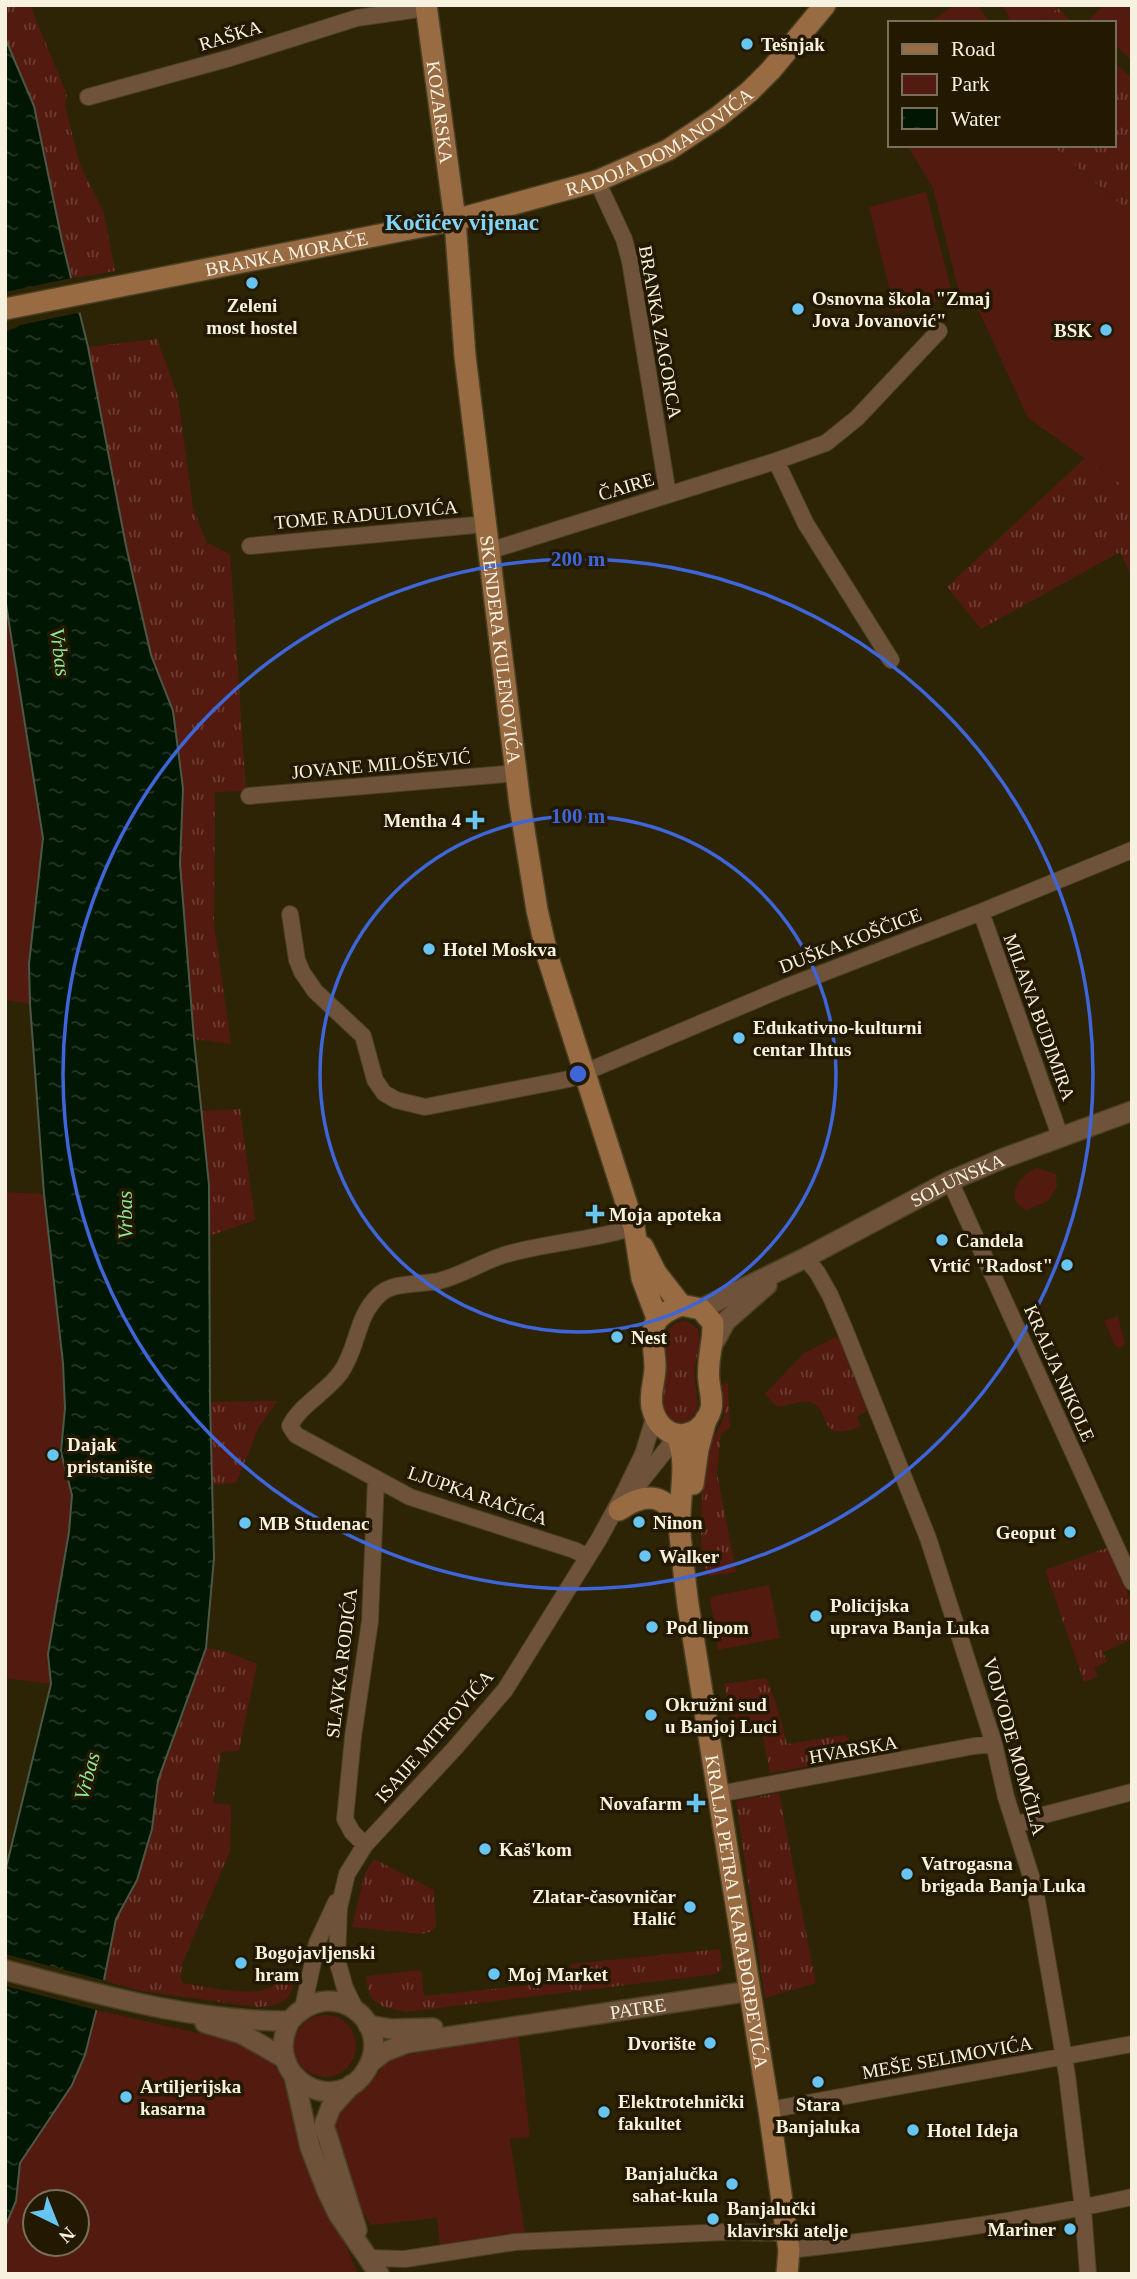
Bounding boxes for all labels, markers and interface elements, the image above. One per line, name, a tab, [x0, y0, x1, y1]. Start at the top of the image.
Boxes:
street label: RAŠKA	[196, 16, 264, 55]
legend	[888, 21, 1116, 147]
place label: Tešnjak	[761, 34, 825, 55]
marker: Tešnjak	[739, 36, 755, 52]
text: Road	[951, 37, 996, 61]
street label: KOZARSKA	[423, 59, 457, 165]
text: Park	[951, 72, 990, 96]
street label: RADOJA DOMANOVIĆA	[563, 83, 757, 200]
text: Water	[951, 107, 1001, 131]
district label: Kočićev vijenac	[385, 210, 539, 235]
street label: BRANKA MORAČE	[203, 227, 370, 280]
street label: BRANKA ZAGORCA	[635, 244, 686, 421]
marker: Zeleni most hostel	[244, 275, 260, 291]
place label: Osnovna škola "Zmaj Jova Jovanović"	[812, 288, 990, 331]
place label: Zeleni most hostel	[206, 295, 298, 338]
marker: Osnovna škola "Zmaj Jova Jovanović"	[790, 301, 806, 317]
place label: BSK	[1054, 320, 1092, 341]
marker: BSK	[1098, 322, 1114, 338]
street label: ČAIRE	[596, 468, 656, 505]
street label: TOME RADULOVIĆA	[274, 496, 459, 533]
street label: SKENDERA KULENOVIĆA	[476, 534, 525, 765]
text: 200 m	[551, 547, 606, 571]
water label: Vrbas	[45, 626, 75, 678]
street label: JOVANE MILOŠEVIĆ	[291, 746, 471, 783]
text: 100 m	[551, 804, 606, 828]
place label: Mentha 4	[383, 810, 461, 831]
marker: Mentha 4	[467, 812, 483, 828]
street label: DUŠKA KOŠČICE	[776, 904, 924, 977]
street label: MILANA BUDIMIRA	[1000, 931, 1080, 1104]
place label: Hotel Moskva	[443, 939, 557, 960]
marker: Hotel Moskva	[421, 941, 437, 957]
place label: Edukativno-kulturni centar Ihtus	[753, 1017, 922, 1060]
marker: Edukativno-kulturni centar Ihtus	[731, 1030, 747, 1046]
centre of rings	[566, 1062, 590, 1086]
street label: SOLUNSKA	[907, 1149, 1008, 1211]
water label: Vrbas	[113, 1190, 137, 1240]
place label: Moja apoteka	[609, 1204, 722, 1225]
marker: Moja apoteka	[587, 1206, 603, 1222]
place label: Candela	[956, 1230, 1024, 1251]
marker: Candela	[934, 1232, 950, 1248]
place label: Vrtić "Radost"	[929, 1255, 1053, 1276]
marker: Vrtić "Radost"	[1059, 1257, 1075, 1273]
street label: KRALJA NIKOLE	[1020, 1302, 1099, 1445]
place label: Nest	[631, 1327, 668, 1348]
marker: Nest	[609, 1329, 625, 1345]
place label: Dajak pristanište	[67, 1434, 153, 1477]
marker: Dajak pristanište	[45, 1447, 61, 1463]
street label: LJUPKA RAČIĆA	[405, 1462, 551, 1529]
place label: Ninon	[653, 1512, 703, 1533]
place label: MB Studenac	[259, 1513, 369, 1534]
marker: Ninon	[631, 1514, 647, 1530]
marker: MB Studenac	[237, 1515, 253, 1531]
place label: Geoput	[996, 1522, 1057, 1543]
marker: Geoput	[1062, 1524, 1078, 1540]
place label: Walker	[659, 1546, 720, 1567]
marker: Walker	[637, 1548, 653, 1564]
street label: SLAVKA RODIĆA	[322, 1586, 361, 1739]
place label: Policijska uprava Banja Luka	[830, 1595, 990, 1638]
marker: Policijska uprava Banja Luka	[808, 1608, 824, 1624]
place label: Pod lipom	[666, 1617, 749, 1638]
marker: Pod lipom	[644, 1619, 660, 1635]
street label: VOJVODE MOMČILA	[979, 1655, 1050, 1838]
street label: ISAIJE MITROVIĆA	[371, 1666, 498, 1807]
place label: Okružni sud u Banjoj Luci	[665, 1694, 777, 1737]
marker: Okružni sud u Banjoj Luci	[643, 1707, 659, 1723]
street label: HVARSKA	[807, 1731, 899, 1768]
water label: Vrbas	[69, 1749, 105, 1803]
street label: KRALJA PETRA I KARAĐORĐEVIĆA	[701, 1753, 772, 2071]
place label: Novafarm	[600, 1793, 682, 1814]
marker: Novafarm	[688, 1795, 704, 1811]
place label: Kaš'kom	[499, 1839, 572, 1860]
marker: Kaš'kom	[477, 1841, 493, 1857]
place label: Vatrogasna brigada Banja Luka	[921, 1853, 1086, 1896]
marker: Vatrogasna brigada Banja Luka	[899, 1866, 915, 1882]
place label: Zlatar-časovničar Halić	[532, 1886, 677, 1929]
marker: Zlatar-časovničar Halić	[682, 1899, 698, 1915]
place label: Bogojavljenski hram	[255, 1942, 375, 1985]
marker: Bogojavljenski hram	[233, 1955, 249, 1971]
place label: Moj Market	[508, 1964, 608, 1985]
marker: Moj Market	[486, 1966, 502, 1982]
street label: PATRE	[608, 1994, 667, 2023]
street label: MEŠE SELIMOVIĆA	[860, 2032, 1034, 2083]
place label: Dvorište	[627, 2033, 696, 2054]
marker: Dvorište	[702, 2035, 718, 2051]
marker: Stara Banjaluka	[810, 2074, 826, 2090]
place label: Artiljerijska kasarna	[140, 2076, 242, 2119]
marker: Artiljerijska kasarna	[118, 2089, 134, 2105]
place label: Elektrotehnički fakultet	[618, 2091, 744, 2134]
place label: Stara Banjaluka	[776, 2094, 861, 2137]
marker: Elektrotehnički fakultet	[596, 2104, 612, 2120]
place label: Hotel Ideja	[927, 2120, 1019, 2141]
marker: Hotel Ideja	[905, 2122, 921, 2138]
place label: Banjalučka sahat-kula	[625, 2163, 718, 2206]
marker: Banjalučka sahat-kula	[724, 2176, 740, 2192]
north arrow	[21, 2188, 91, 2258]
place label: Banjalučki klavirski atelje	[727, 2198, 848, 2241]
marker: Banjalučki klavirski atelje	[705, 2211, 721, 2227]
place label: Mariner	[987, 2219, 1057, 2240]
marker: Mariner	[1062, 2221, 1078, 2237]
text: N	[55, 2223, 79, 2248]

